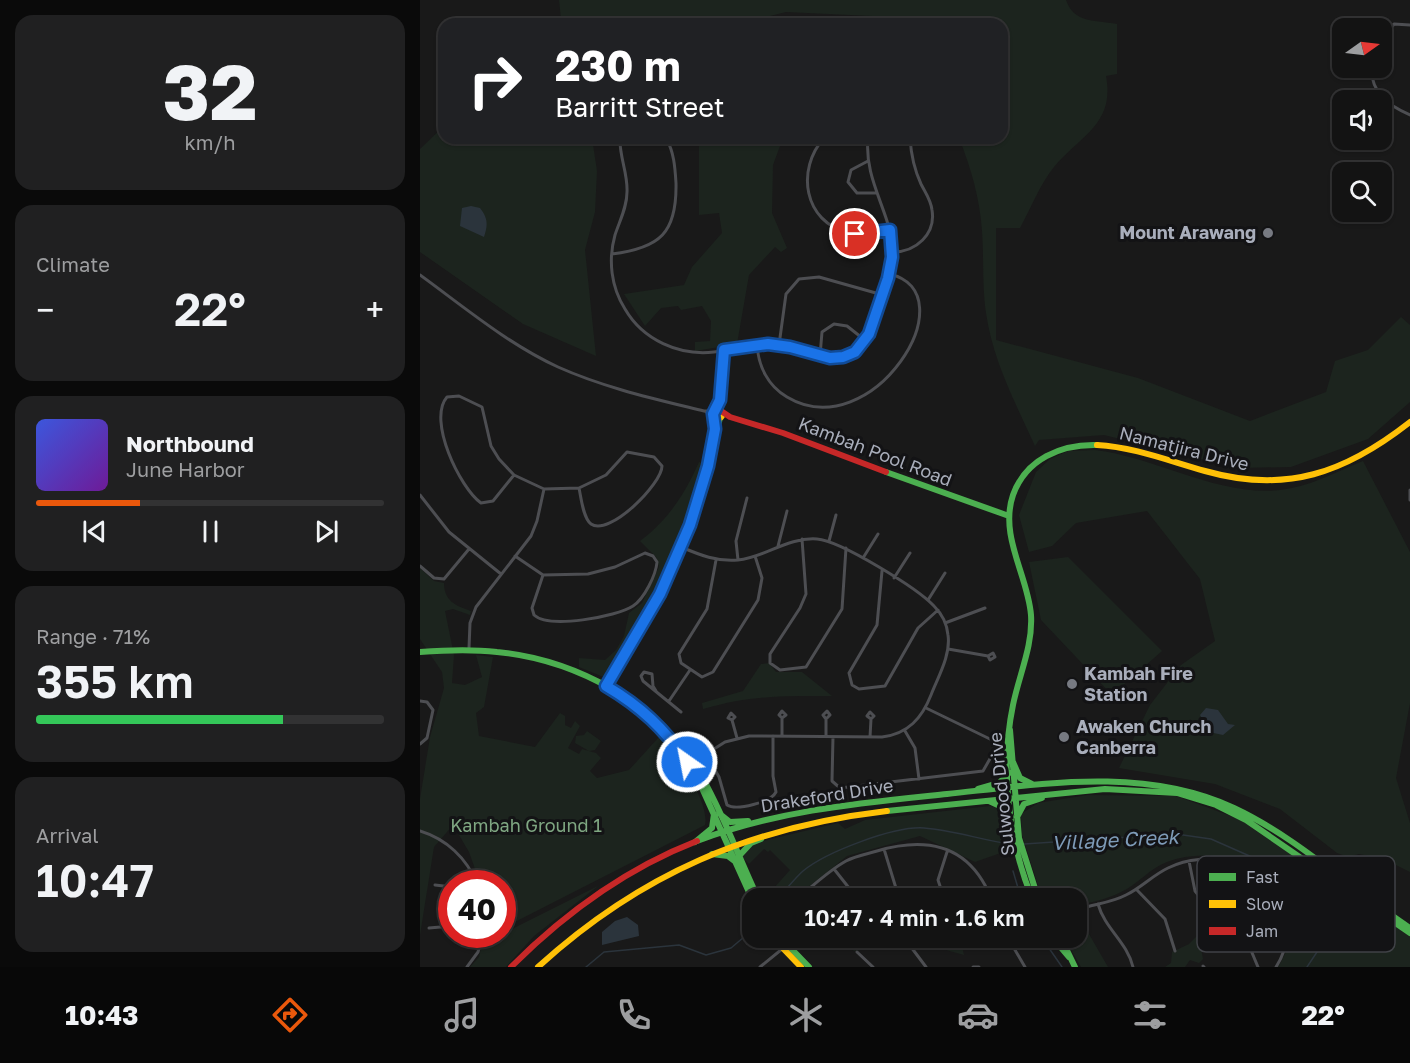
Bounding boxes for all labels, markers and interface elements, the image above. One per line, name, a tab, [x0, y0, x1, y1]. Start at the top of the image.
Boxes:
north arrow	[1332, 18, 1392, 78]
map controls	[1332, 18, 1392, 222]
text: 230 m	[555, 40, 681, 90]
icon: right	[456, 42, 534, 120]
text: 32	[162, 44, 258, 137]
button: sound	[1332, 90, 1392, 150]
text: Barritt Street	[555, 91, 725, 123]
text: km/h	[185, 130, 235, 154]
button: search	[1332, 162, 1392, 222]
pin	[829, 208, 880, 259]
icon: arrive	[838, 217, 871, 250]
place label: Mount Arawang	[1119, 221, 1256, 243]
marker: Mount Arawang	[1261, 226, 1275, 240]
text: Climate	[36, 252, 110, 276]
text: 22°	[174, 282, 246, 336]
text: −	[36, 290, 54, 329]
text: +	[366, 290, 384, 329]
street label: Kambah Pool Road	[795, 412, 955, 490]
street label: Namatjira Drive	[1117, 421, 1251, 475]
text: Northbound	[126, 430, 254, 457]
text: June Harbor	[126, 457, 245, 481]
icon: previous	[78, 515, 111, 548]
icon: pause	[194, 515, 227, 548]
icon: next	[310, 515, 343, 548]
text: Range · 71%	[36, 624, 150, 648]
text: 355 km	[36, 654, 194, 708]
place label: Kambah Fire Station	[1084, 662, 1193, 705]
marker: Kambah Fire Station	[1065, 677, 1079, 691]
place label: Awaken Church Canberra	[1076, 715, 1211, 758]
position arrow	[655, 730, 719, 794]
marker: Awaken Church Canberra	[1057, 730, 1071, 744]
street label: Sulwood Drive	[984, 731, 1018, 857]
street label: Drakeford Drive	[759, 774, 895, 816]
park label: Kambah Ground 1	[450, 814, 602, 836]
text: Arrival	[36, 823, 99, 847]
water label: Village Creek	[1051, 824, 1182, 855]
text: 10:47	[36, 853, 154, 907]
legend	[1197, 856, 1395, 952]
text: Fast	[1246, 867, 1279, 887]
speed limit sign: 40	[438, 870, 516, 948]
text: Slow	[1246, 894, 1284, 914]
text: 10:47 · 4 min · 1.6 km	[804, 904, 1025, 931]
text: Jam	[1246, 921, 1278, 941]
icon: directions	[269, 994, 311, 1036]
icon: music	[441, 994, 483, 1036]
icon: phone	[613, 994, 655, 1036]
icon: climate	[785, 994, 827, 1036]
icon: car	[957, 994, 999, 1036]
icon: filters	[1129, 994, 1171, 1036]
text: 10:43	[65, 999, 139, 1031]
text: 22°	[1301, 999, 1345, 1031]

